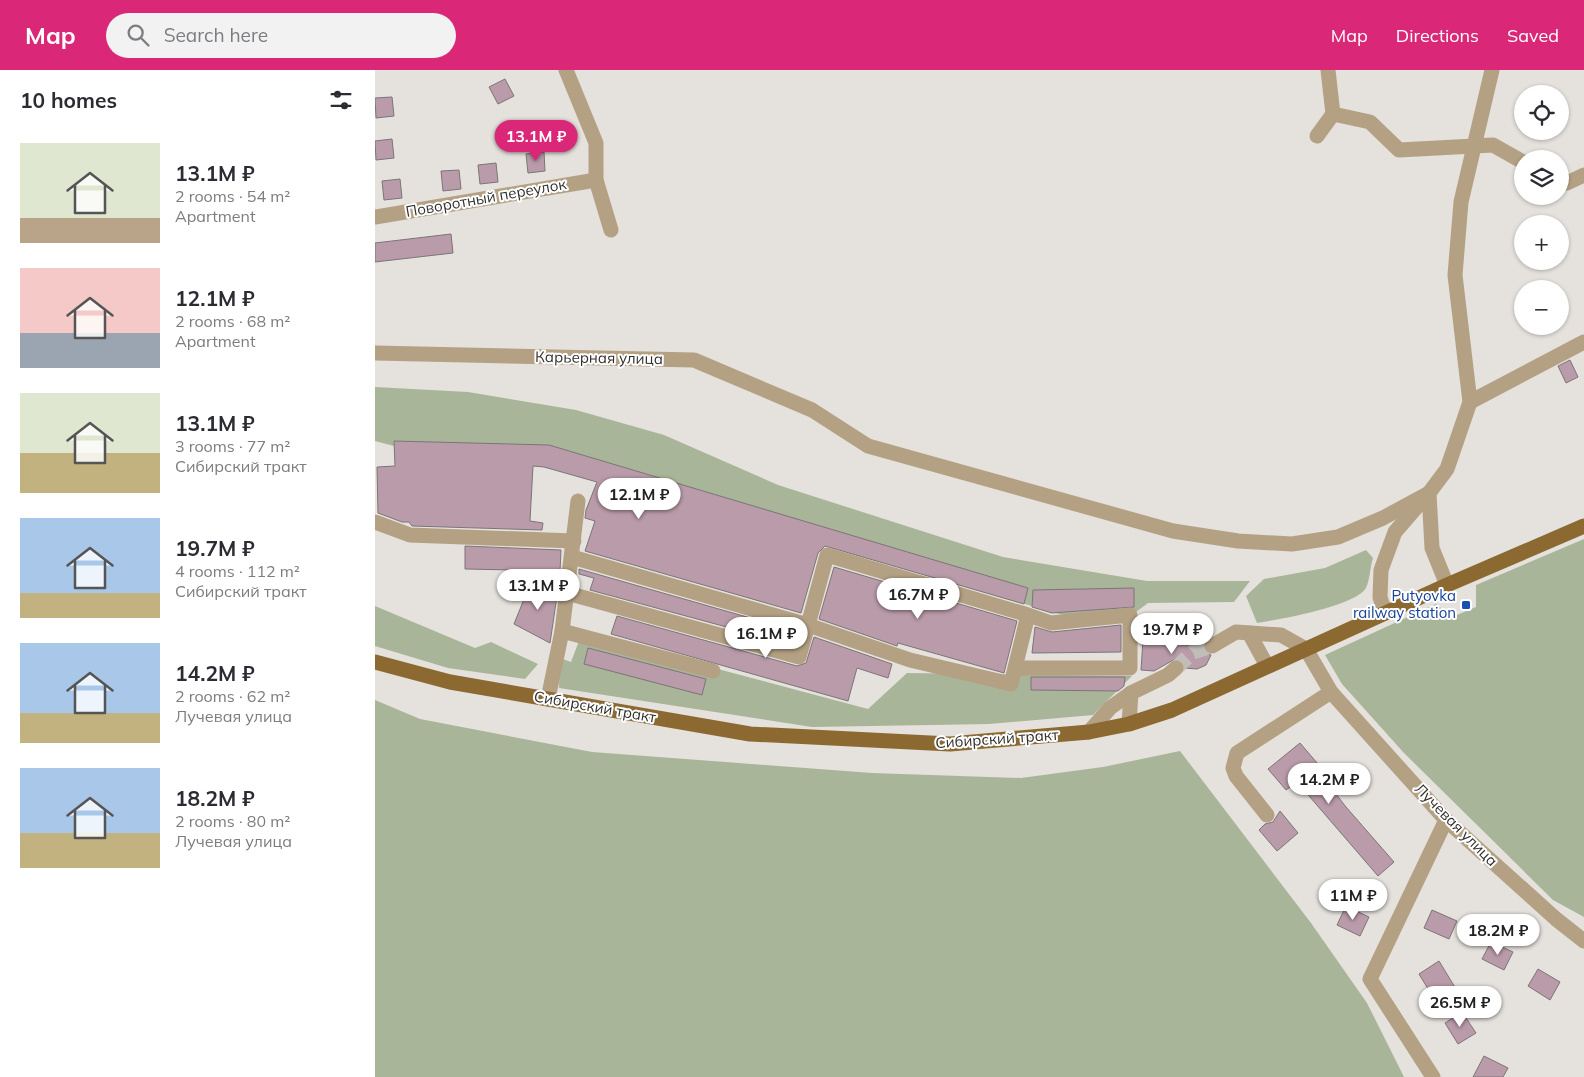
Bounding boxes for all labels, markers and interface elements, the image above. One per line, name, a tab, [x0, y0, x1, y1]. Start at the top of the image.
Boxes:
search box	[106, 13, 456, 58]
text: Map	[25, 20, 76, 50]
icon: search	[124, 21, 152, 49]
text: Search here	[164, 23, 268, 47]
text: Map	[1331, 24, 1368, 47]
text: Directions	[1396, 24, 1479, 47]
text: Saved	[1507, 24, 1559, 47]
map controls	[1514, 85, 1569, 335]
button: locate	[1514, 85, 1569, 140]
icon: filters	[327, 86, 355, 114]
text: 10 homes	[20, 87, 117, 113]
pin: 13.1M ₽	[490, 119, 582, 162]
text: 13.1M ₽	[506, 126, 566, 146]
button: layers	[1514, 150, 1569, 205]
text: 13.1M ₽	[175, 160, 255, 186]
icon: home	[60, 163, 120, 223]
street label: Поворотный переулок	[404, 174, 569, 221]
text: 2 rooms · 54 m²	[175, 186, 290, 206]
text: Apartment	[175, 206, 256, 226]
button: +	[1514, 215, 1569, 270]
button: −	[1514, 280, 1569, 335]
text: 12.1M ₽	[175, 285, 255, 311]
icon: home	[60, 288, 120, 348]
text: 2 rooms · 68 m²	[175, 311, 290, 331]
text: Apartment	[175, 331, 256, 351]
street label: Карьерная улица	[535, 347, 663, 368]
text: 13.1M ₽	[175, 410, 255, 436]
icon: home	[60, 413, 120, 473]
text: 3 rooms · 77 m²	[175, 436, 290, 456]
text: Сибирский тракт	[175, 456, 307, 476]
pin: 12.1M ₽	[593, 478, 685, 520]
text: 12.1M ₽	[609, 484, 669, 504]
text: 19.7M ₽	[175, 535, 255, 561]
icon: home	[60, 538, 120, 598]
text: 4 rooms · 112 m²	[175, 561, 300, 581]
pin: 13.1M ₽	[492, 568, 584, 611]
text: 13.1M ₽	[508, 575, 568, 595]
pin: 16.7M ₽	[872, 578, 964, 620]
text: Сибирский тракт	[175, 581, 307, 601]
text: 16.7M ₽	[888, 584, 948, 604]
place label: Putyovka railway station	[1353, 586, 1456, 622]
marker: Putyovka railway station	[1460, 599, 1472, 611]
pin: 19.7M ₽	[1126, 612, 1218, 655]
pin: 16.1M ₽	[720, 616, 812, 659]
text: 19.7M ₽	[1142, 619, 1202, 639]
text: 16.1M ₽	[736, 623, 796, 643]
text: 14.2M ₽	[175, 660, 255, 686]
icon: home	[60, 663, 120, 723]
text: 2 rooms · 62 m²	[175, 686, 290, 706]
street label: Сибирский тракт	[533, 686, 658, 727]
text: Лучевая улица	[175, 706, 292, 726]
street label: Сибирский тракт	[935, 725, 1059, 752]
pin: 14.2M ₽	[1283, 762, 1375, 805]
text: 14.2M ₽	[1299, 769, 1359, 789]
street label: Лучевая улица	[1411, 779, 1502, 870]
text: 18.2M ₽	[175, 785, 255, 811]
icon: home	[60, 788, 120, 848]
text: 2 rooms · 80 m²	[175, 811, 290, 831]
text: Лучевая улица	[175, 831, 292, 851]
pin: 11M ₽	[1318, 878, 1388, 921]
text: 11M ₽	[1329, 885, 1377, 905]
pin: 18.2M ₽	[1452, 914, 1544, 956]
text: 18.2M ₽	[1468, 920, 1528, 940]
pin: 26.5M ₽	[1414, 986, 1506, 1028]
text: 26.5M ₽	[1430, 992, 1490, 1012]

